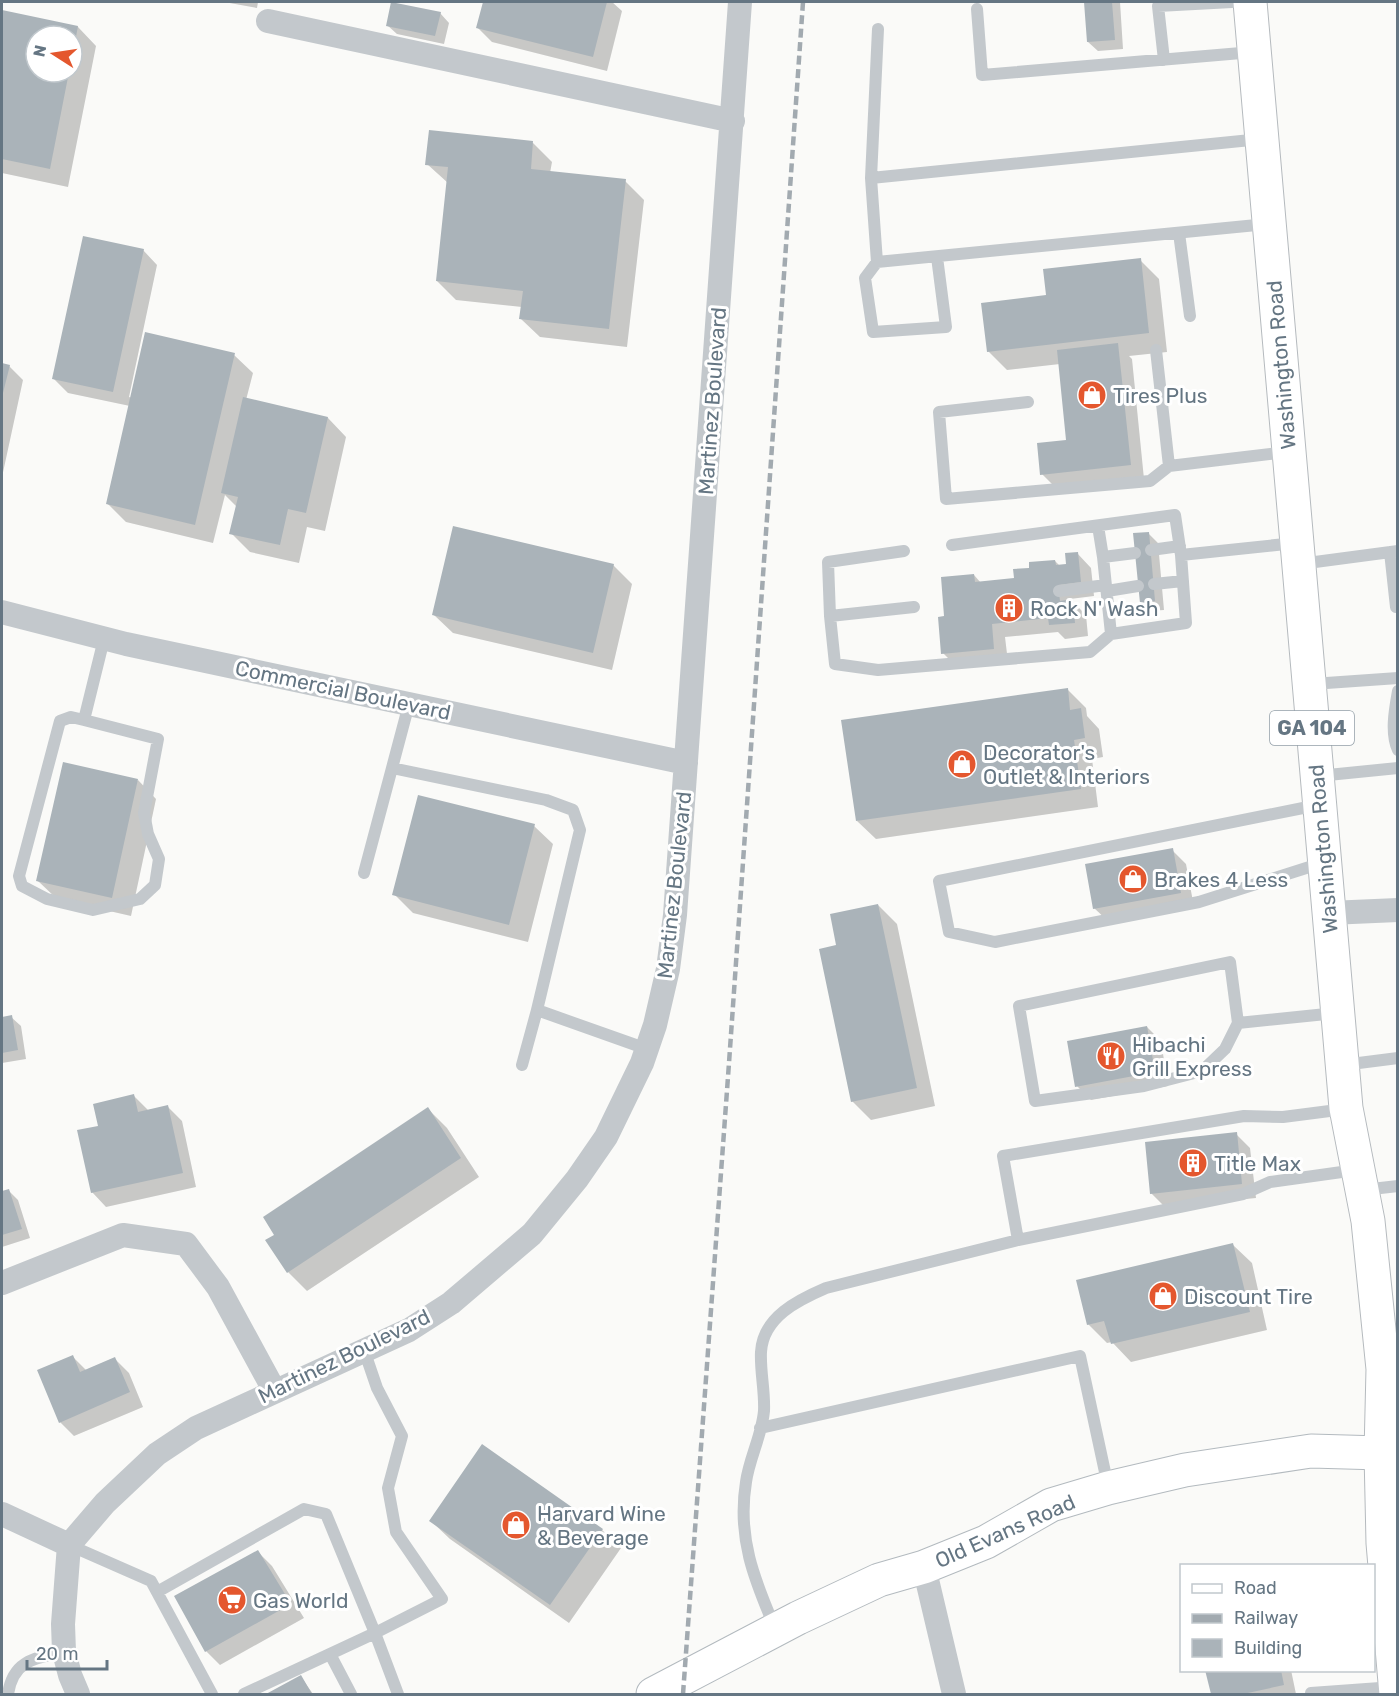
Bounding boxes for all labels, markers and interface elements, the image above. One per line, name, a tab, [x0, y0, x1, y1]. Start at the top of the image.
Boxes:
north arrow	[24, 24, 84, 84]
text: N	[29, 43, 50, 59]
street label: Washington Road	[1261, 279, 1301, 451]
street label: Martinez Boulevard	[693, 306, 731, 496]
shop icon: Tires Plus	[1076, 379, 1108, 411]
place label: Tires Plus	[1113, 383, 1208, 408]
building icon: Rock N' Wash	[993, 592, 1025, 624]
place label: Rock N' Wash	[1030, 596, 1158, 621]
street label: Commercial Boulevard	[233, 655, 453, 725]
road number: GA 104	[1270, 711, 1354, 745]
place label: Decorator's Outlet & Interiors	[983, 740, 1150, 789]
shop icon: Decorator's Outlet & Interiors	[946, 748, 978, 780]
street label: Washington Road	[1303, 763, 1343, 935]
street label: Martinez Boulevard	[652, 790, 696, 980]
shop icon: Brakes 4 Less	[1117, 863, 1149, 895]
place label: Brakes 4 Less	[1154, 867, 1288, 892]
place label: Hibachi Grill Express	[1132, 1032, 1252, 1081]
restaurant icon: Hibachi Grill Express	[1095, 1040, 1127, 1072]
building icon: Title Max	[1177, 1147, 1209, 1179]
place label: Title Max	[1214, 1151, 1301, 1176]
shop icon: Discount Tire	[1147, 1280, 1179, 1312]
place label: Discount Tire	[1184, 1284, 1313, 1309]
street label: Martinez Boulevard	[254, 1304, 434, 1408]
street label: Old Evans Road	[931, 1489, 1079, 1573]
place label: Harvard Wine & Beverage	[537, 1501, 666, 1550]
shop icon: Harvard Wine & Beverage	[500, 1509, 532, 1541]
legend	[1180, 1564, 1375, 1672]
text: Road	[1234, 1577, 1277, 1599]
supermarket icon: Gas World	[216, 1584, 248, 1616]
place label: Gas World	[253, 1588, 348, 1613]
text: Railway	[1234, 1607, 1298, 1629]
scale bar	[27, 1633, 106, 1671]
text: Building	[1234, 1637, 1302, 1659]
text: 20 m	[36, 1643, 78, 1665]

